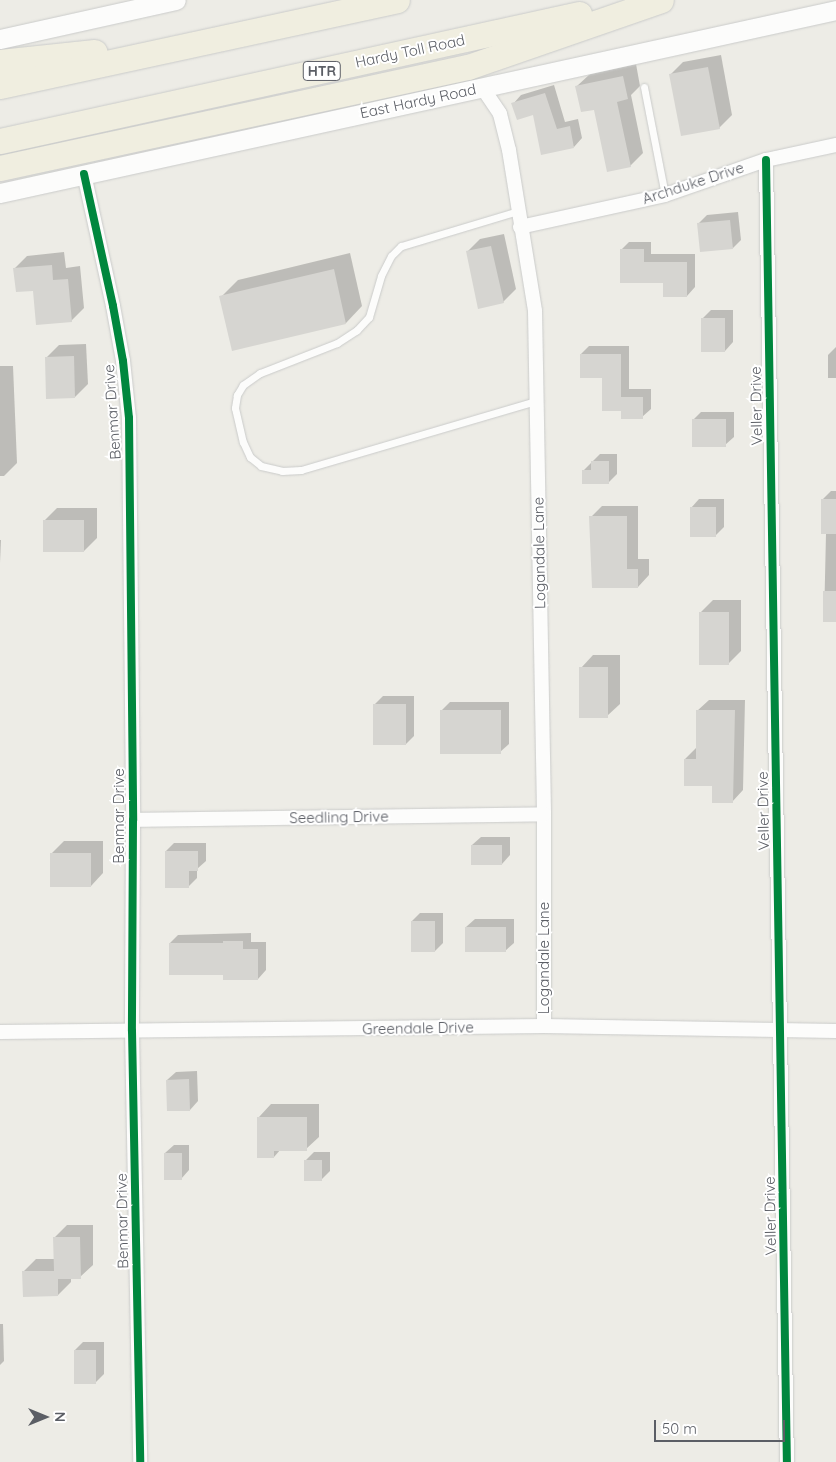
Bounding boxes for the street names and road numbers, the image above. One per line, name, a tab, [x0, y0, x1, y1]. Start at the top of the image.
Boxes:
street label: Hardy Toll Road	[354, 31, 466, 71]
road number: HTR	[302, 59, 342, 82]
street label: East Hardy Road	[358, 80, 478, 122]
street label: Archduke Drive	[640, 158, 746, 208]
street label: Benmar Drive	[100, 364, 124, 460]
street label: Veller Drive	[746, 366, 766, 446]
street label: Logandale Lane	[529, 497, 549, 609]
street label: Benmar Drive	[110, 768, 128, 864]
street label: Veller Drive	[753, 771, 773, 851]
street label: Seedling Drive	[289, 807, 389, 827]
street label: Logandale Lane	[535, 902, 553, 1014]
street label: Greendale Drive	[362, 1018, 474, 1038]
street label: Benmar Drive	[112, 1173, 132, 1269]
street label: Veller Drive	[760, 1176, 780, 1256]

